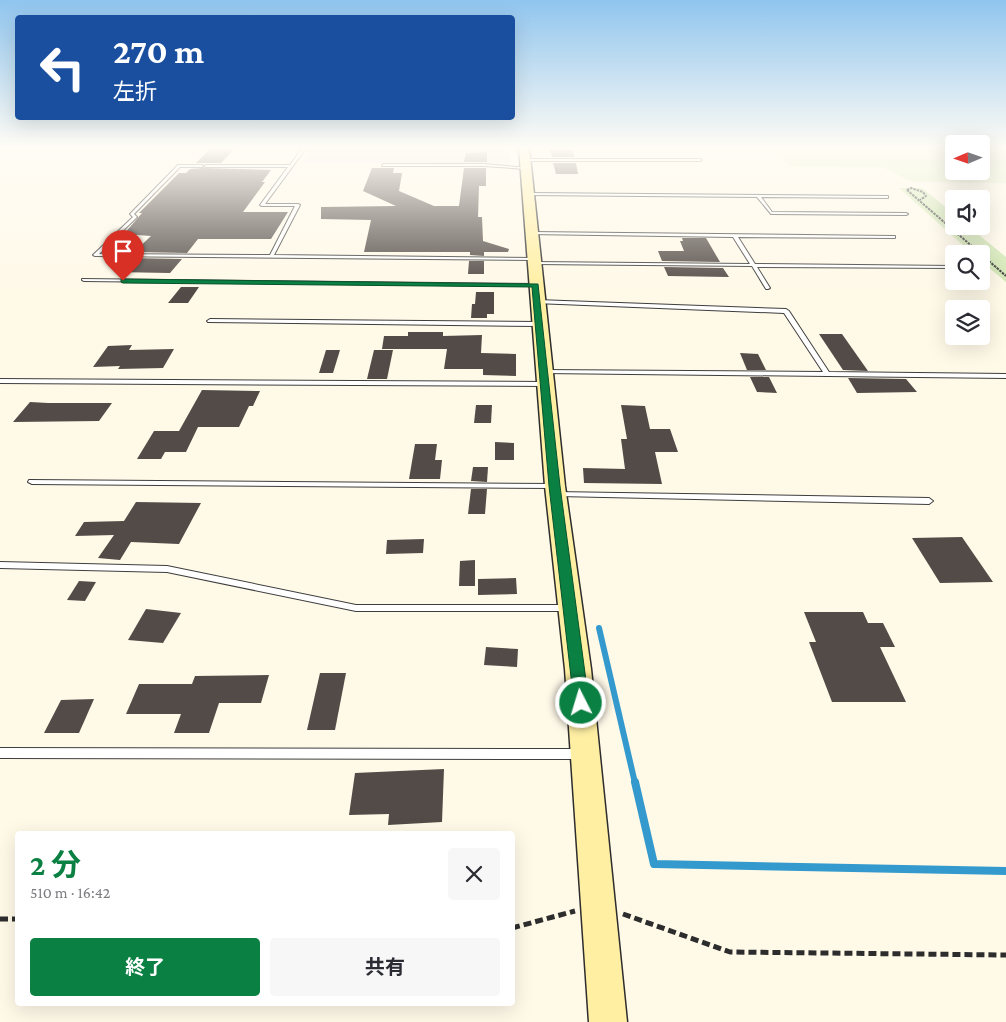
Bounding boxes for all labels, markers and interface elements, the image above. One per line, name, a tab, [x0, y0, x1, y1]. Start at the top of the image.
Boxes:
text: 270 m	[113, 32, 204, 71]
icon: left	[30, 35, 95, 100]
text: 左折	[113, 79, 157, 104]
north arrow	[945, 135, 990, 180]
map controls	[945, 135, 990, 345]
button: sound	[945, 190, 990, 235]
pin	[102, 230, 144, 281]
icon: arrive	[109, 237, 137, 265]
button: search	[945, 245, 990, 290]
button: layers	[945, 300, 990, 345]
position arrow	[554, 676, 606, 728]
text: 2 分	[30, 848, 81, 881]
button: close	[448, 848, 500, 900]
text: 510 m · 16:42	[30, 884, 110, 901]
button: 終了	[30, 938, 260, 996]
button: 共有	[270, 938, 500, 996]

